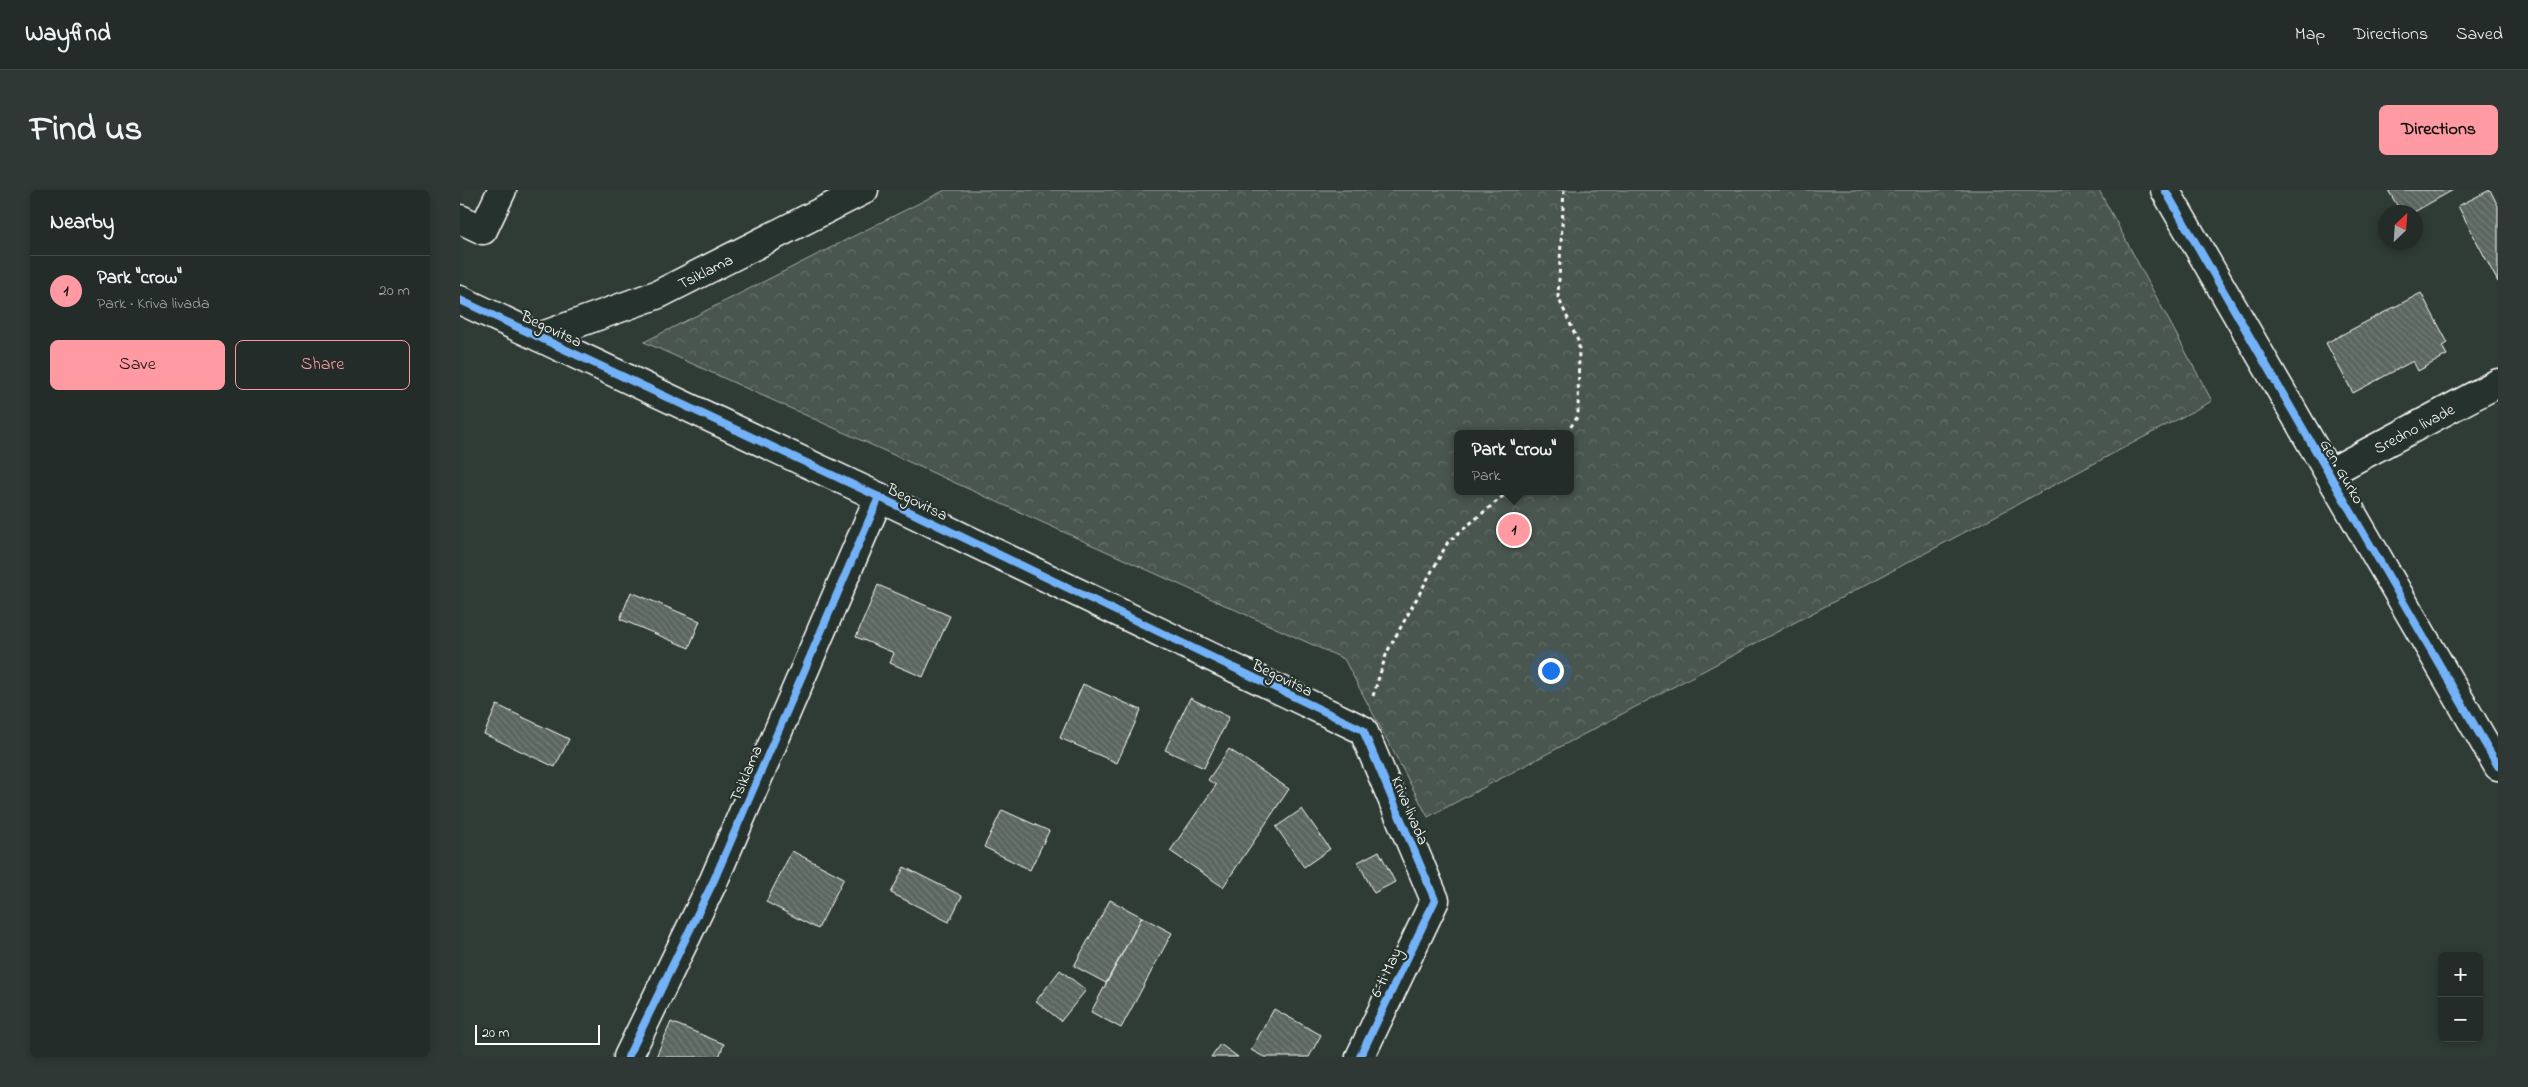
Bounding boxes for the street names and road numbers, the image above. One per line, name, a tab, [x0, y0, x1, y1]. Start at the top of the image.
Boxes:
street label: Tsiklama	[674, 248, 738, 296]
street label: Begovitsa	[516, 305, 586, 354]
street label: Sredno livade	[2370, 398, 2460, 461]
street label: Gen. Gurko	[2313, 435, 2370, 509]
street label: Begovitsa	[882, 477, 951, 528]
street label: Begovitsa	[1247, 653, 1316, 704]
street label: Tsiklama	[724, 742, 769, 806]
street label: Kriva livada	[1384, 773, 1434, 849]
street label: 6-ti May	[1365, 944, 1409, 1002]

